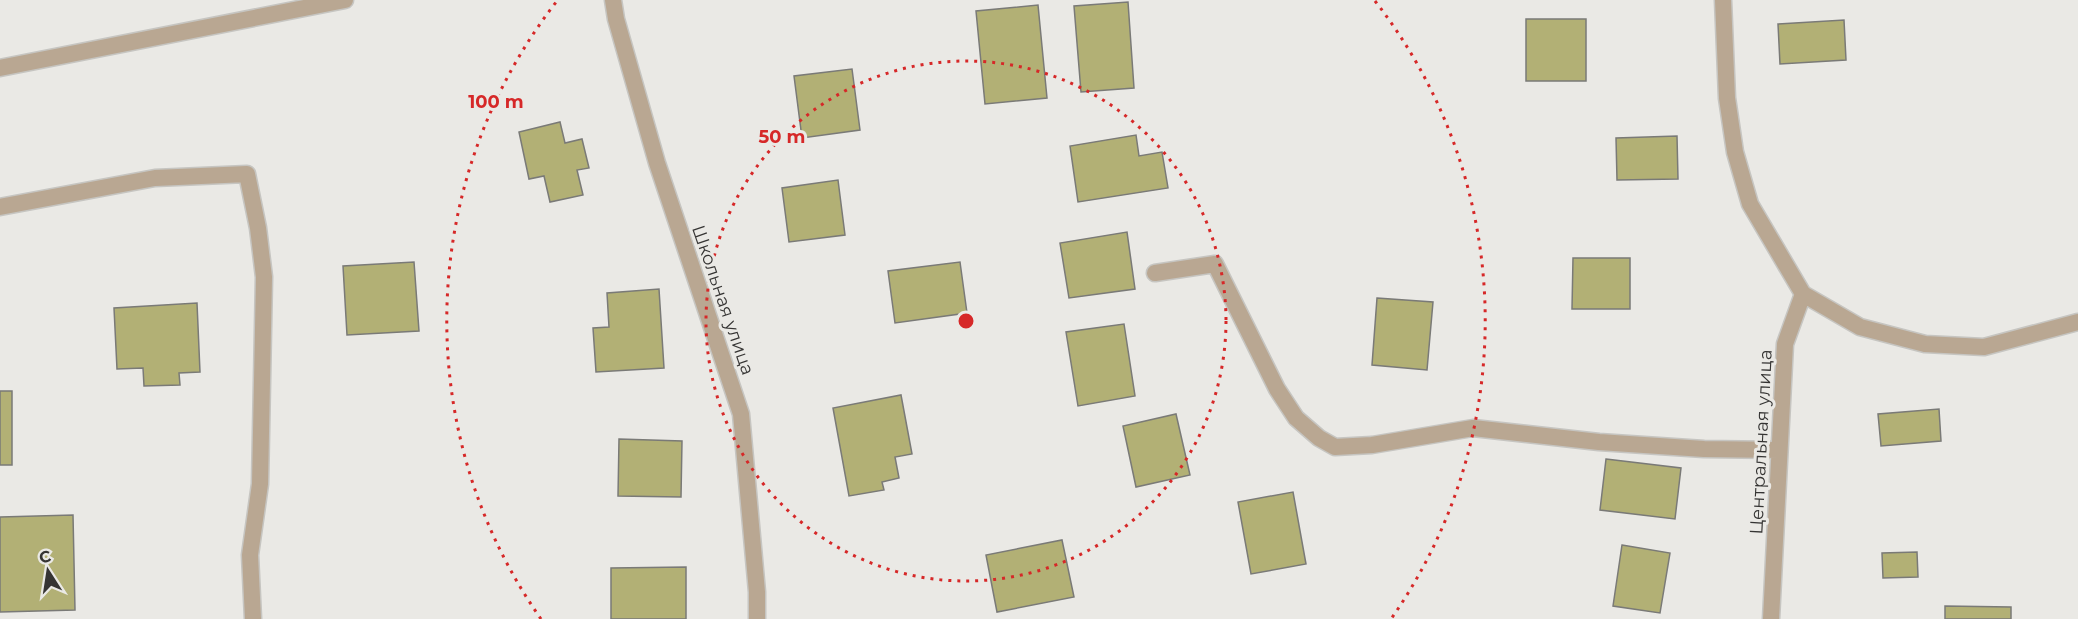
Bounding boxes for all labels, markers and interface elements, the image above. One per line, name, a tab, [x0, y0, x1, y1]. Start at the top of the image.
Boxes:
text: 100 m	[468, 91, 524, 113]
text: 50 m	[759, 126, 805, 148]
street label: Школьная улица	[687, 222, 759, 378]
centre of rings	[956, 311, 976, 331]
street label: Центральная улица	[1745, 349, 1777, 535]
north arrow	[18, 541, 78, 601]
text: С	[37, 546, 53, 567]

